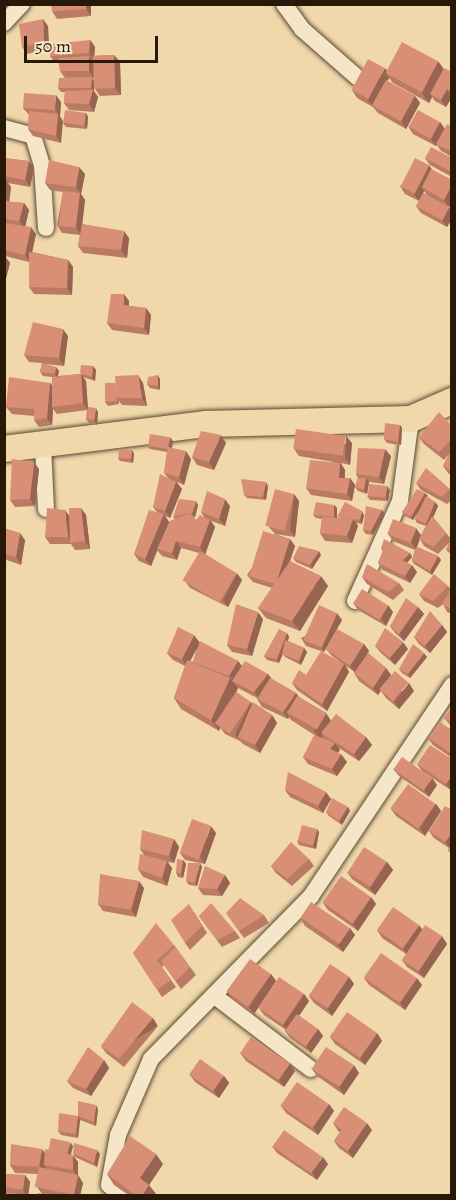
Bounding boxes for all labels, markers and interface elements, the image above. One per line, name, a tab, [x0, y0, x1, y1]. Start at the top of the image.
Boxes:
scale bar	[27, 24, 160, 62]
text: 50 m	[35, 34, 71, 58]

